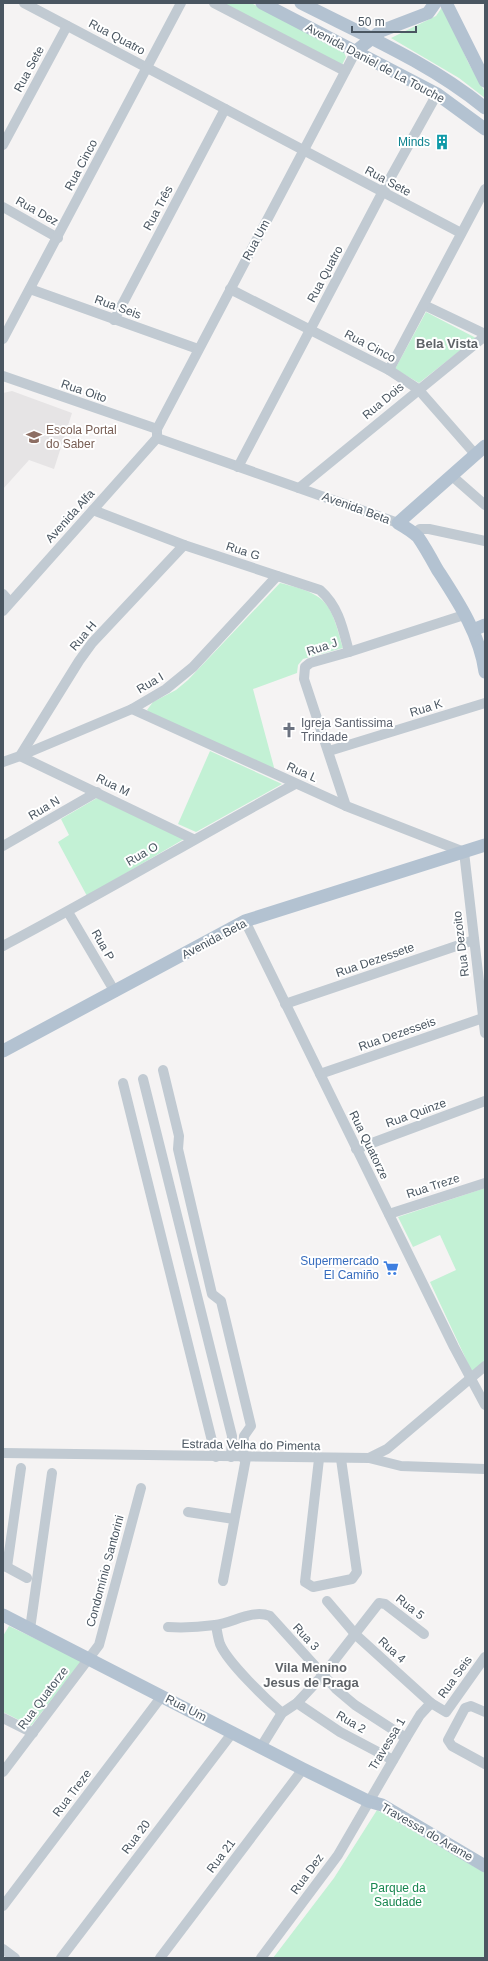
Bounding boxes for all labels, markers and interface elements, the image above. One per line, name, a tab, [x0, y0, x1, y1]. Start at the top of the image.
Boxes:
scale bar	[352, 8, 416, 34]
text: 50 m	[358, 15, 385, 29]
street label: Rua Quatro	[86, 16, 148, 58]
street label: Avenida Daniel de La Touche	[303, 20, 447, 106]
street label: Rua Sete	[11, 43, 47, 94]
building icon: Minds	[433, 133, 451, 151]
place label: Minds	[398, 135, 430, 149]
street label: Rua Cinco	[62, 137, 100, 193]
street label: Rua Sete	[363, 163, 414, 199]
street label: Rua Três	[140, 183, 176, 233]
street label: Rua Dez	[13, 194, 61, 228]
street label: Rua Um	[239, 217, 273, 263]
street label: Rua Quatro	[304, 243, 346, 305]
street label: Rua Seis	[93, 292, 143, 322]
street label: Rua Cinco	[342, 327, 398, 365]
district label: Bela Vista	[416, 336, 479, 351]
street label: Rua Oito	[59, 377, 109, 405]
street label: Rua Dois	[360, 380, 406, 422]
place label: Escola Portal do Saber	[46, 423, 117, 451]
school or university icon: Escola Portal do Saber	[25, 428, 43, 446]
street label: Avenida Alfa	[43, 486, 98, 545]
street label: Avenida Beta	[320, 489, 392, 527]
street label: Rua G	[224, 539, 262, 563]
street label: Rua H	[67, 618, 99, 654]
street label: Rua J	[305, 635, 339, 659]
street label: Rua I	[134, 670, 166, 696]
street label: Rua K	[408, 696, 444, 720]
place label: Igreja Santissima Trindade	[301, 716, 393, 744]
church icon: Igreja Santissima Trindade	[280, 721, 298, 739]
street label: Rua L	[285, 759, 320, 785]
street label: Rua M	[94, 771, 132, 799]
street label: Rua N	[26, 793, 62, 823]
street label: Rua O	[123, 839, 161, 869]
street label: Rua Dezoito	[450, 910, 472, 978]
street label: Avenida Beta	[179, 916, 249, 962]
street label: Rua P	[89, 927, 117, 963]
street label: Rua Dezessete	[334, 940, 416, 980]
street label: Rua Dezesseis	[357, 1014, 437, 1054]
street label: Rua Quinze	[384, 1095, 448, 1130]
street label: Rua Quatorze	[346, 1108, 392, 1182]
street label: Rua Treze	[405, 1171, 462, 1201]
place label: Supermercado El Camiño	[300, 1254, 379, 1282]
supermarket icon: Supermercado El Camiño	[382, 1259, 400, 1277]
street label: Estrada Velha do Pimenta	[182, 1437, 321, 1453]
street label: Condomínio Santorini	[83, 1513, 127, 1629]
street label: Rua 5	[393, 1592, 427, 1623]
street label: Rua 3	[290, 1621, 322, 1654]
street label: Rua 4	[375, 1634, 409, 1666]
street label: Rua Seis	[435, 1653, 475, 1701]
district label: Vila Menino Jesus de Praga	[263, 1660, 359, 1690]
street label: Rua Quatorze	[15, 1664, 71, 1732]
street label: Rua Um	[163, 1692, 209, 1724]
street label: Rua 2	[334, 1708, 369, 1736]
street label: Travessa 1	[366, 1715, 408, 1773]
street label: Rua Treze	[50, 1766, 94, 1819]
street label: Travessa do Arame	[379, 1800, 476, 1864]
street label: Rua 20	[119, 1817, 153, 1857]
street label: Rua 21	[204, 1836, 238, 1876]
street label: Rua Dez	[288, 1851, 326, 1897]
park label: Parque da Saudade	[370, 1881, 426, 1909]

